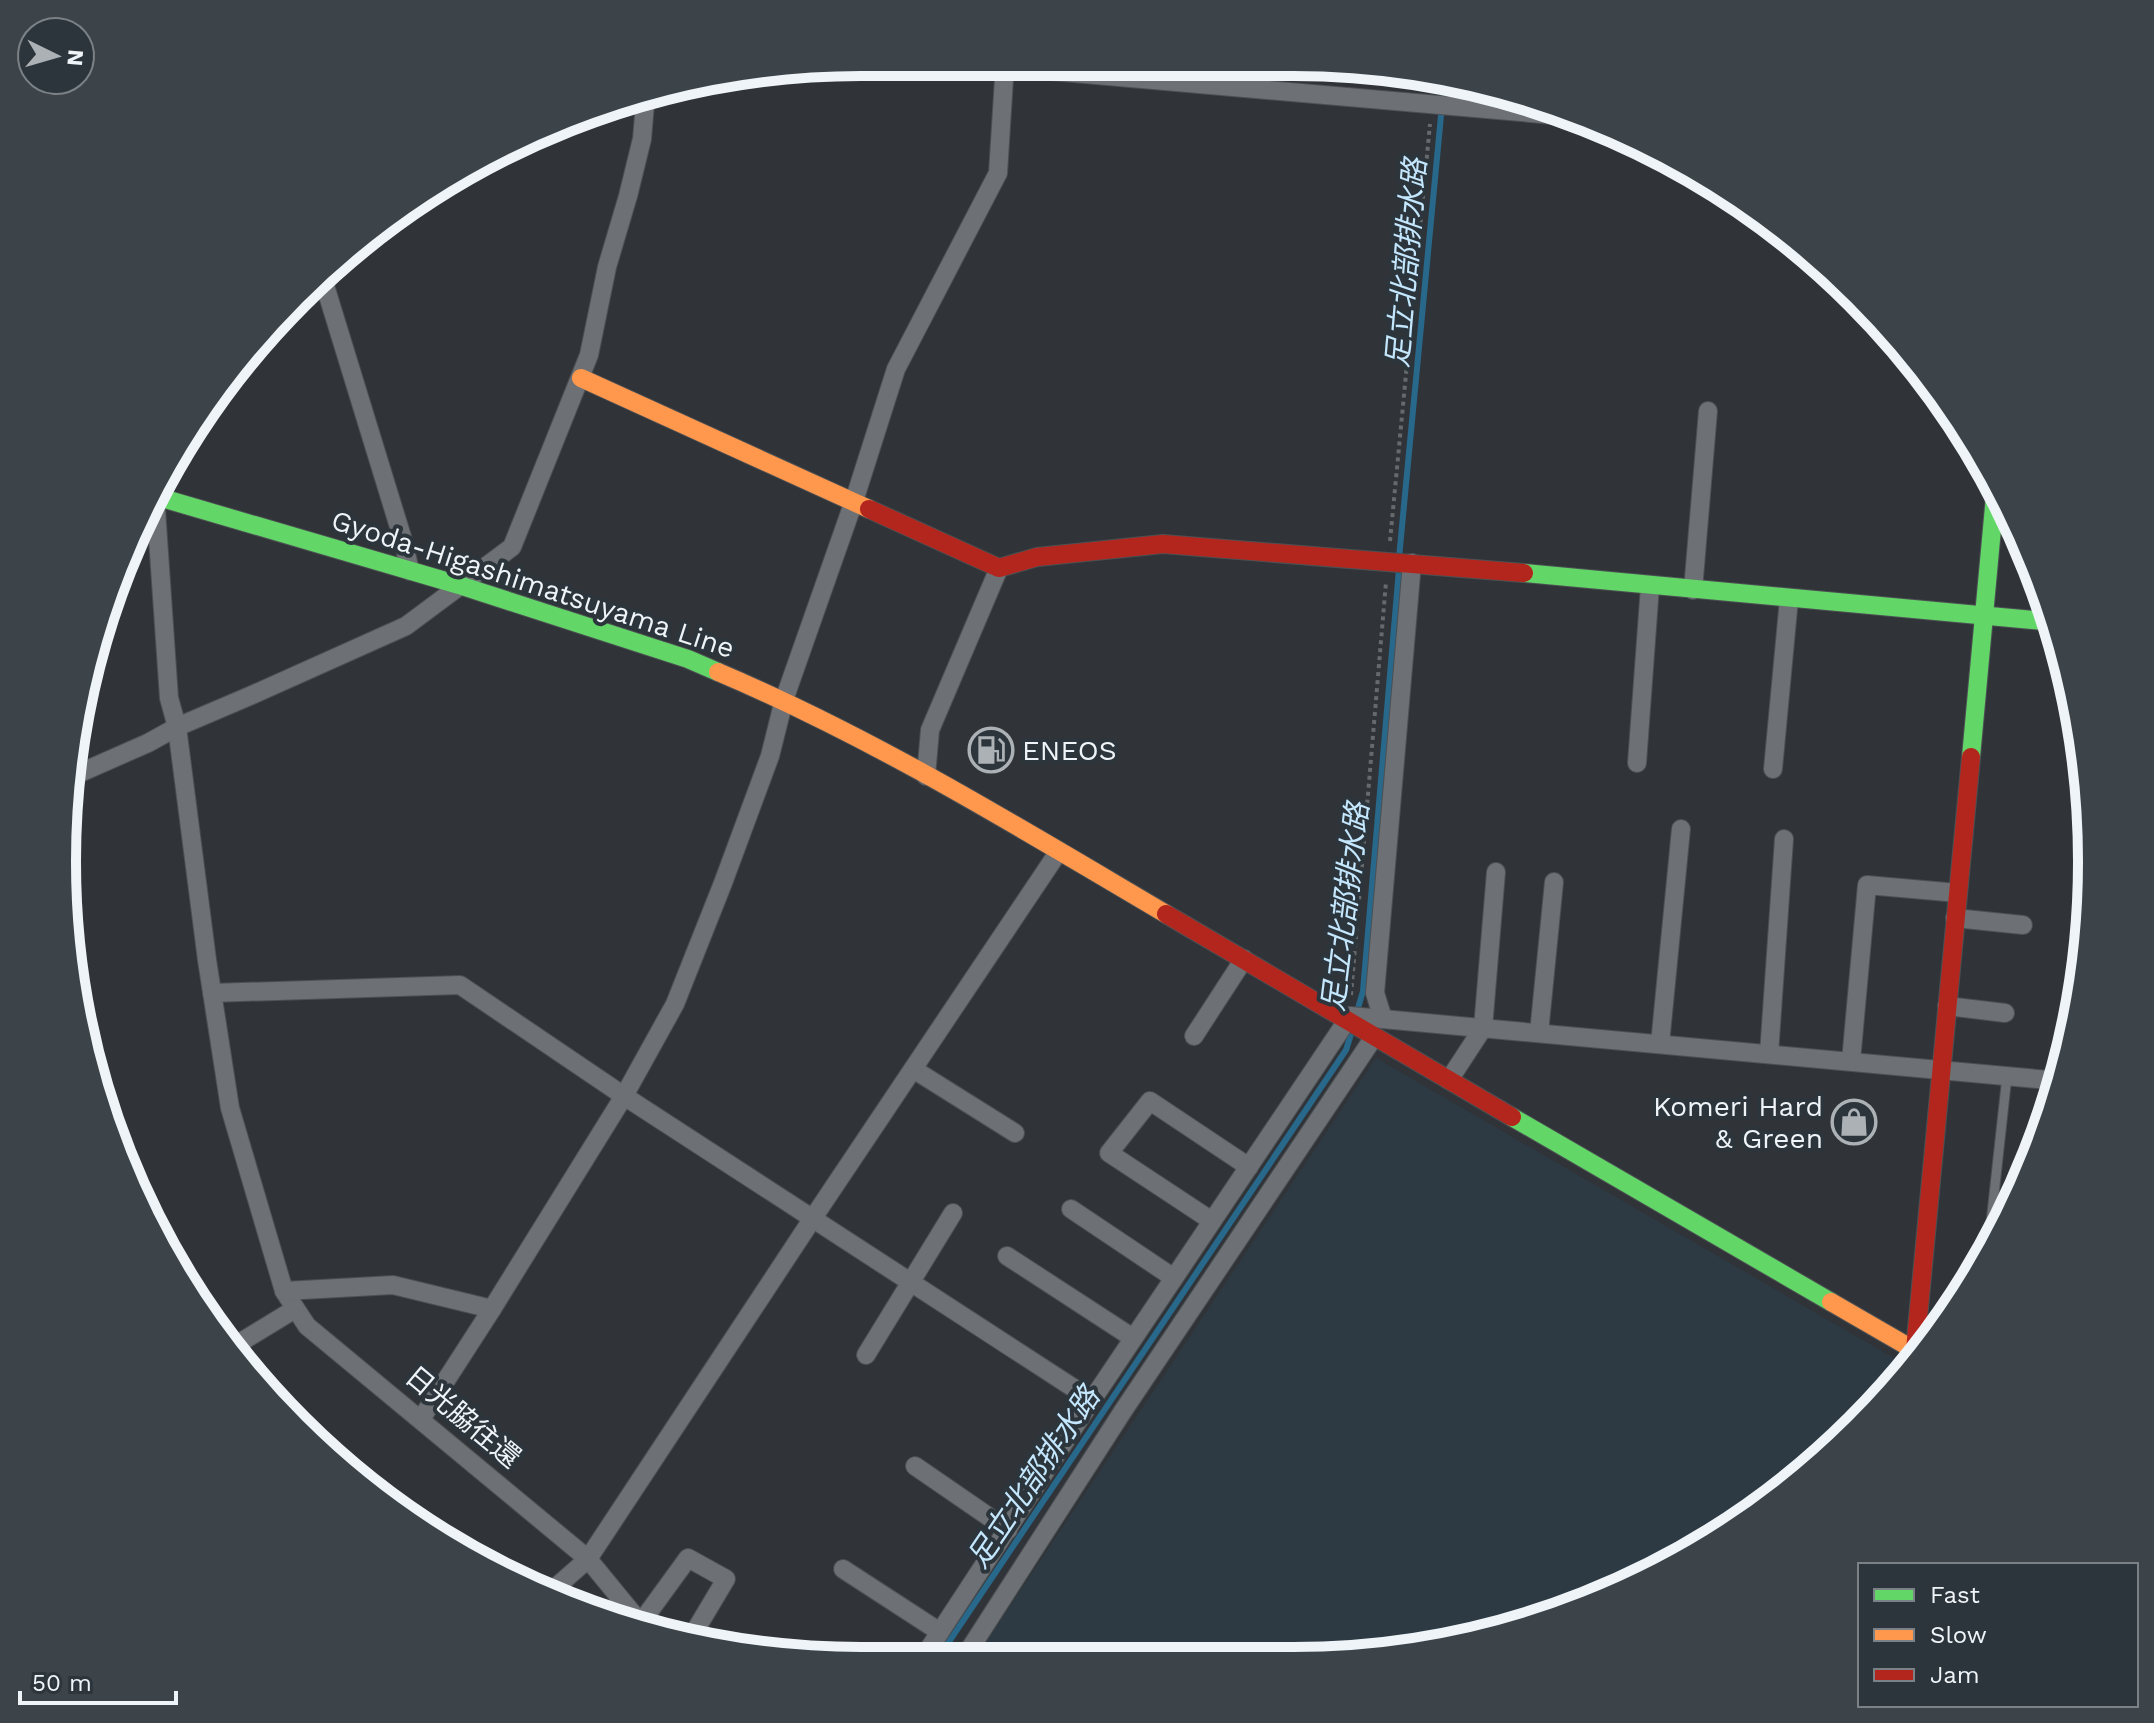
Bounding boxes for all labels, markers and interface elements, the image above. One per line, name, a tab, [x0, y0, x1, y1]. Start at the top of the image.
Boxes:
north arrow	[16, 16, 96, 96]
text: N	[62, 48, 89, 67]
water label: 足立北部排水路	[1379, 154, 1433, 369]
street label: Gyoda-Higashimatsuyama Line	[327, 503, 739, 665]
fuel station icon: ENEOS	[967, 726, 1015, 774]
place label: ENEOS	[1022, 734, 1117, 767]
water label: 足立北部排水路	[1315, 798, 1376, 1013]
place label: Komeri Hard & Green	[1653, 1090, 1823, 1155]
shop icon: Komeri Hard & Green	[1830, 1098, 1878, 1146]
street label: 日光脇往還	[399, 1359, 527, 1475]
water label: 足立北部排水路	[960, 1378, 1108, 1574]
legend	[1858, 1563, 2138, 1707]
text: Fast	[1930, 1581, 1980, 1609]
text: Slow	[1930, 1621, 1987, 1649]
scale bar	[20, 1655, 176, 1705]
text: Jam	[1930, 1661, 1980, 1689]
text: 50 m	[32, 1669, 92, 1697]

